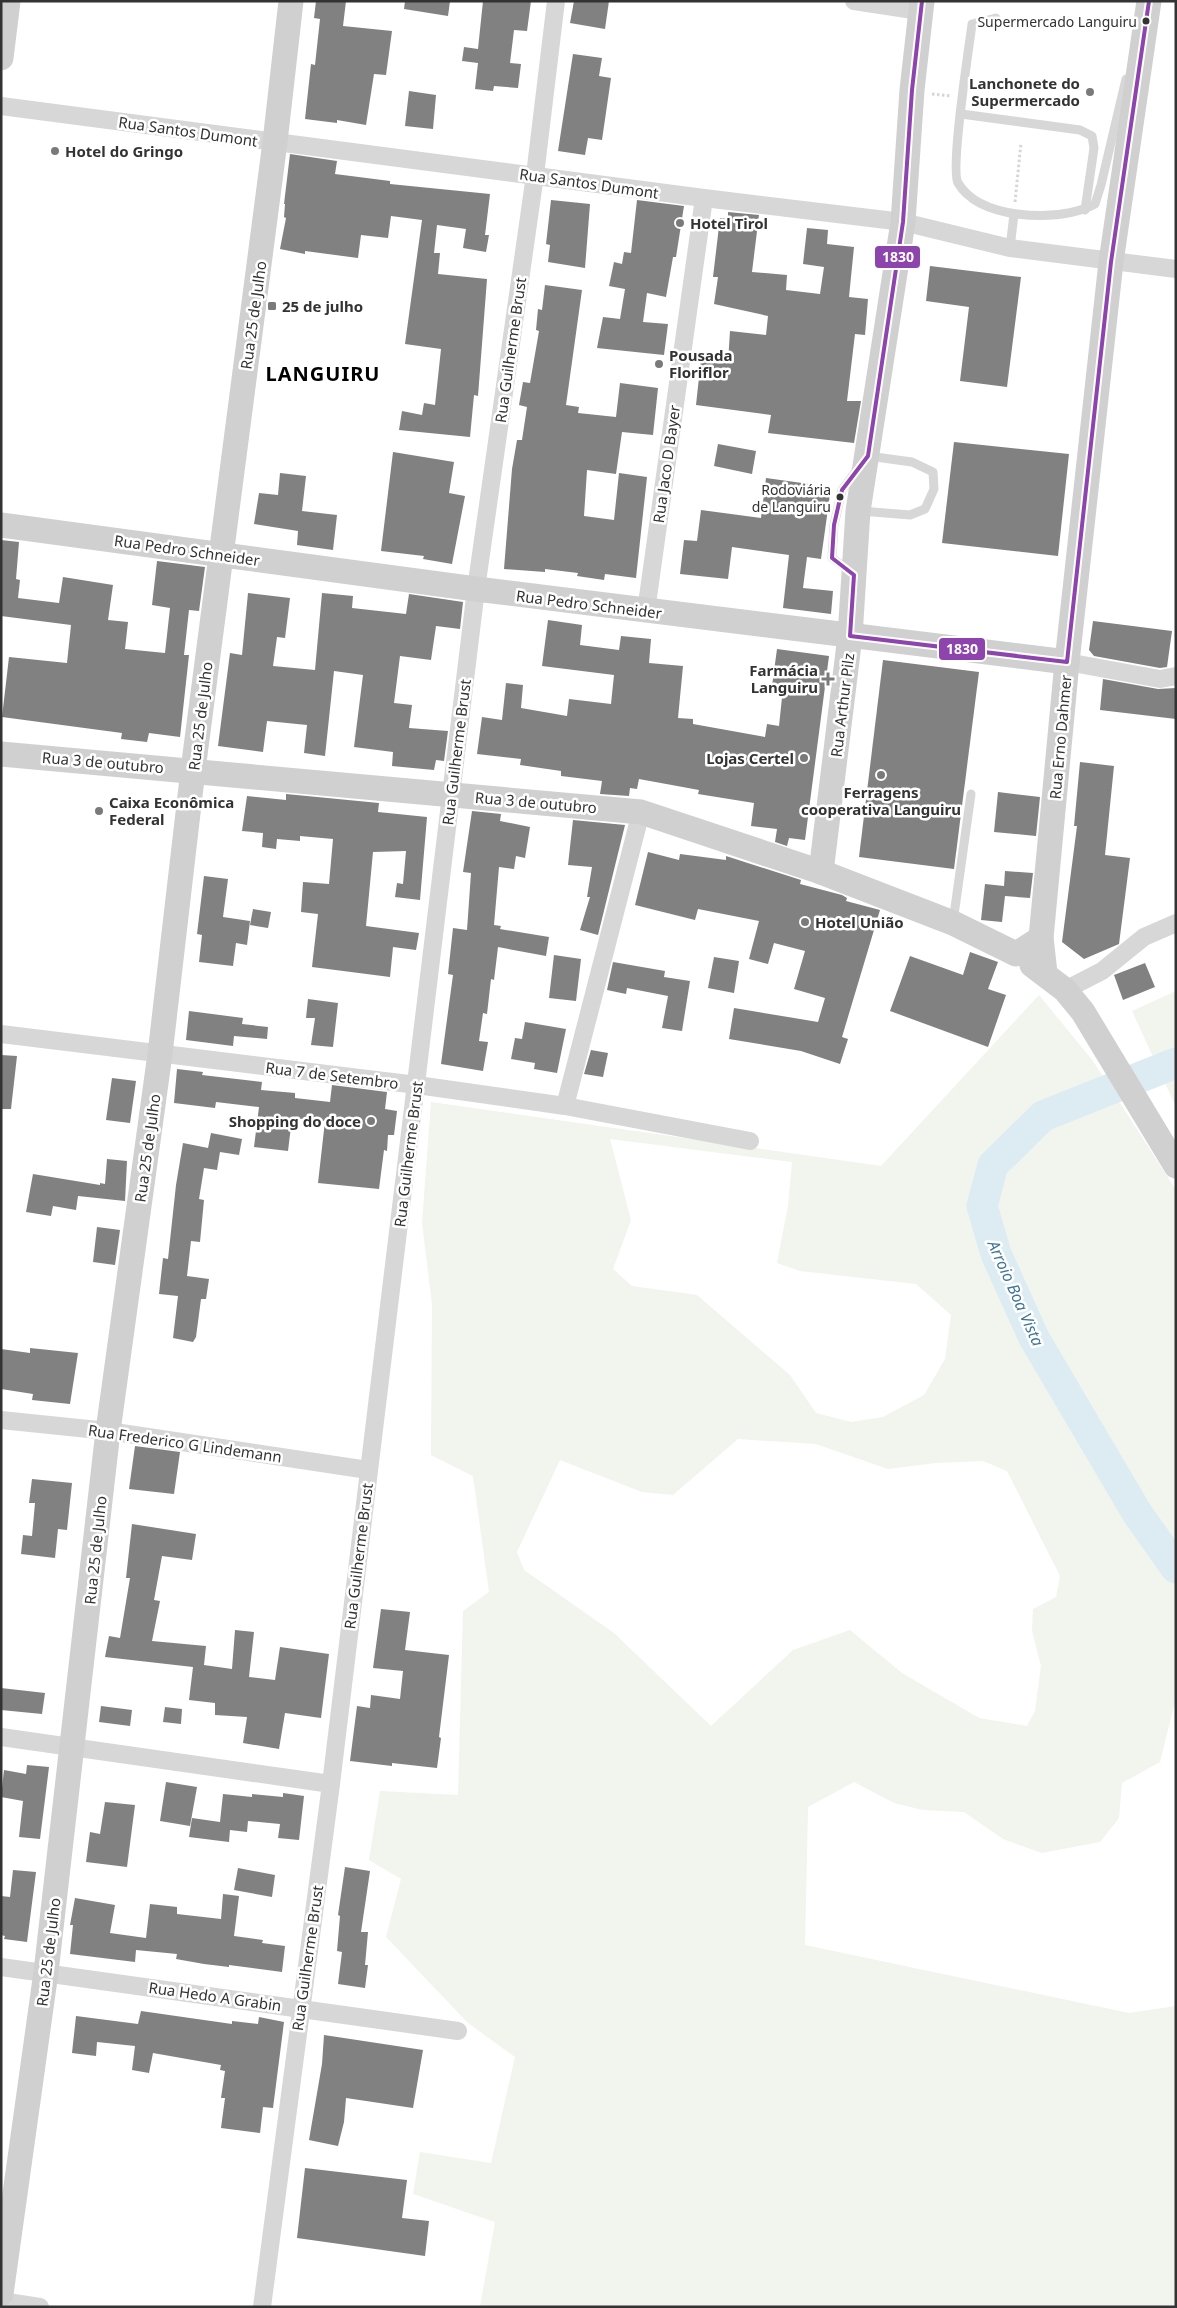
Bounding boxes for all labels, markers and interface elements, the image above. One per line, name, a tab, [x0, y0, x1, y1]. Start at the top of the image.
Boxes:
place label: Supermercado Languiru	[977, 12, 1137, 31]
marker: Supermercado Languiru	[1141, 16, 1151, 26]
place label: Lanchonete do Supermercado	[969, 73, 1080, 110]
marker: Lanchonete do Supermercado	[1084, 86, 1096, 98]
street label: Rua Santos Dumont	[117, 111, 259, 151]
place label: Hotel do Gringo	[65, 141, 183, 161]
marker: Hotel do Gringo	[49, 145, 61, 157]
street label: Rua Santos Dumont	[518, 163, 660, 203]
place label: Hotel Tirol	[690, 213, 768, 233]
marker: Hotel Tirol	[674, 217, 686, 229]
line badge: 1830	[874, 245, 921, 269]
text: 1830	[882, 247, 914, 266]
street label: Rua 25 de Julho	[236, 260, 270, 370]
street label: Rua Guilherme Brust	[490, 275, 530, 424]
place label: 25 de julho	[282, 296, 363, 316]
marker: 25 de julho	[266, 300, 278, 312]
place label: Pousada Floriflor	[669, 345, 732, 382]
marker: Pousada Floriflor	[653, 358, 665, 370]
district label: LANGUIRU	[266, 360, 380, 387]
street label: Rua Jaco D Bayer	[648, 404, 684, 524]
place label: Rodoviária de Languiru	[752, 480, 831, 516]
marker: Rodoviária de Languiru	[835, 492, 845, 502]
street label: Rua Pedro Schneider	[113, 530, 261, 570]
street label: Rua Pedro Schneider	[515, 585, 663, 623]
line badge: 1830	[938, 637, 986, 661]
text: 1830	[946, 639, 978, 658]
street label: Rua Arthur Pilz	[826, 652, 858, 758]
place label: Farmácia Languiru	[749, 660, 818, 697]
street label: Rua 25 de Julho	[183, 661, 217, 771]
marker: Farmácia Languiru	[822, 673, 834, 685]
street label: Rua Erno Dahmer	[1045, 674, 1075, 800]
street label: Rua Guilherme Brust	[437, 677, 475, 826]
street label: Rua 3 de outubro	[41, 747, 165, 777]
place label: Lojas Certel	[706, 748, 794, 768]
marker: Lojas Certel	[798, 752, 810, 764]
marker: Ferragens cooperativa Languiru	[875, 769, 887, 781]
place label: Ferragens cooperativa Languiru	[801, 782, 961, 819]
street label: Rua 3 de outubro	[474, 787, 598, 817]
place label: Caixa Econômica Federal	[109, 792, 234, 829]
marker: Caixa Econômica Federal	[93, 805, 105, 817]
place label: Hotel União	[815, 912, 904, 932]
marker: Hotel União	[799, 916, 811, 928]
street label: Rua 7 de Setembro	[264, 1057, 400, 1093]
street label: Rua Guilherme Brust	[389, 1079, 427, 1228]
street label: Rua 25 de Julho	[130, 1093, 164, 1203]
place label: Shopping do doce	[229, 1111, 361, 1131]
marker: Shopping do doce	[365, 1115, 377, 1127]
water label: Arroio Boa Vista	[982, 1236, 1049, 1349]
street label: Rua Frederico G Lindemann	[87, 1419, 283, 1467]
street label: Rua Guilherme Brust	[339, 1481, 377, 1630]
street label: Rua 25 de Julho	[79, 1495, 111, 1605]
street label: Rua Guilherme Brust	[287, 1883, 327, 2032]
street label: Rua 25 de Julho	[31, 1897, 65, 2007]
street label: Rua Hedo A Grabin	[147, 1977, 283, 2015]

